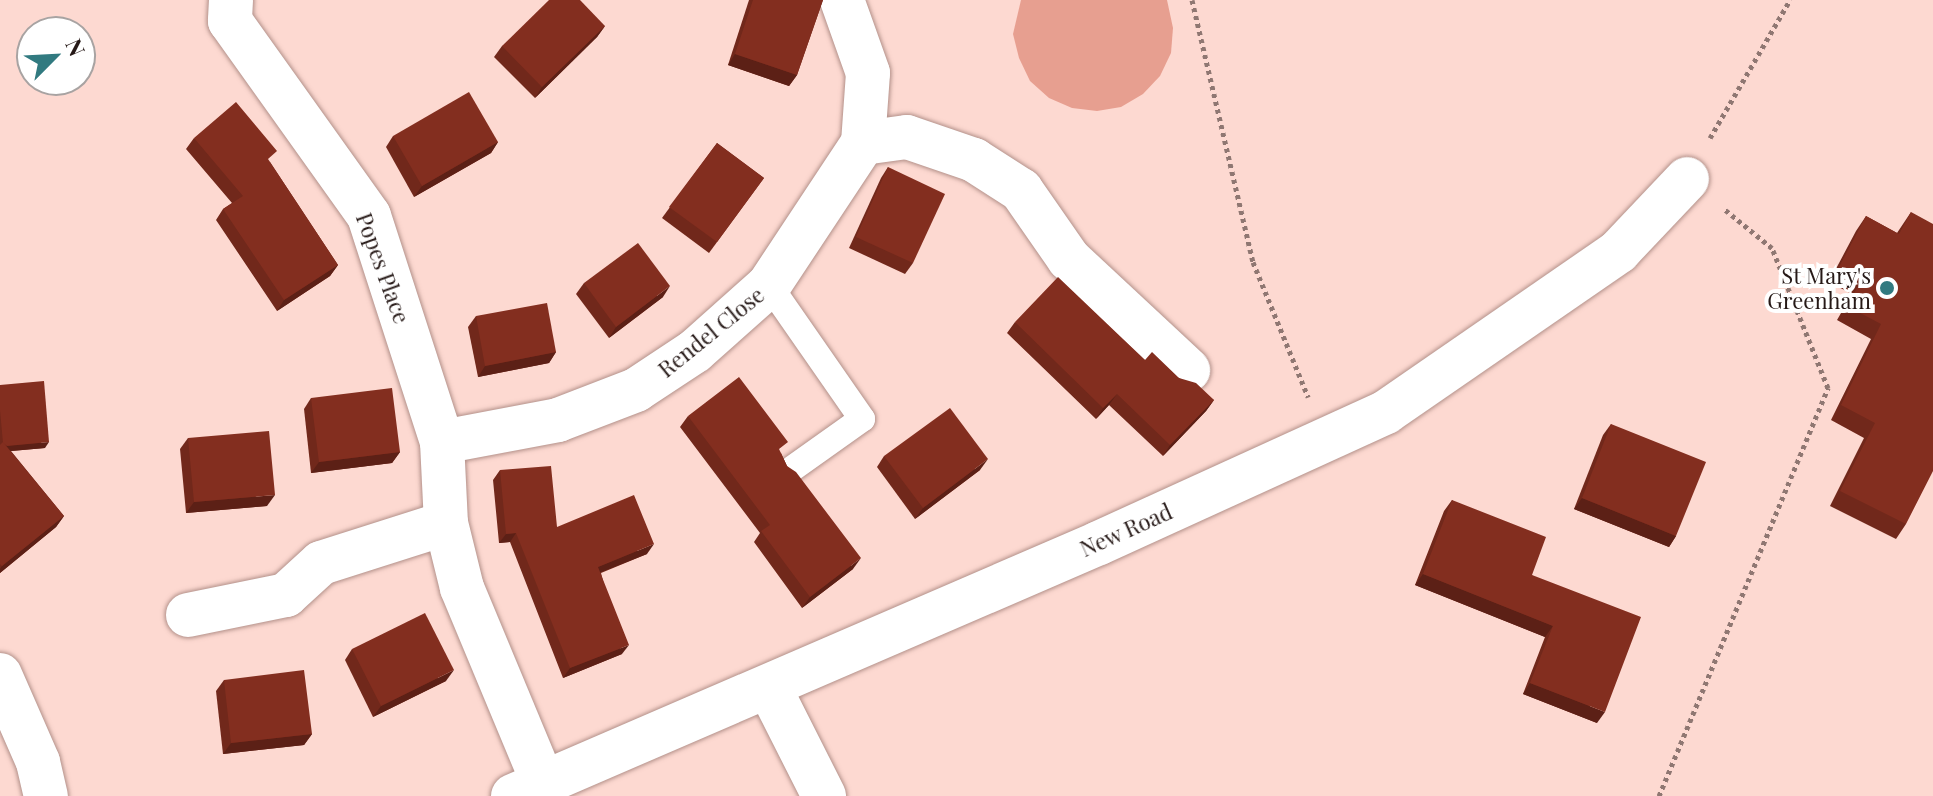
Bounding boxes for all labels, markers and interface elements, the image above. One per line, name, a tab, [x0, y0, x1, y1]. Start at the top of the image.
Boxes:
north arrow	[16, 16, 96, 96]
text: N	[59, 34, 93, 60]
street label: Popes Place	[351, 209, 415, 327]
place label: St Mary's Greenham	[1767, 262, 1871, 314]
marker: St Mary's Greenham	[1878, 279, 1896, 297]
street label: Rendel Close	[653, 281, 769, 383]
street label: New Road	[1076, 498, 1176, 562]

